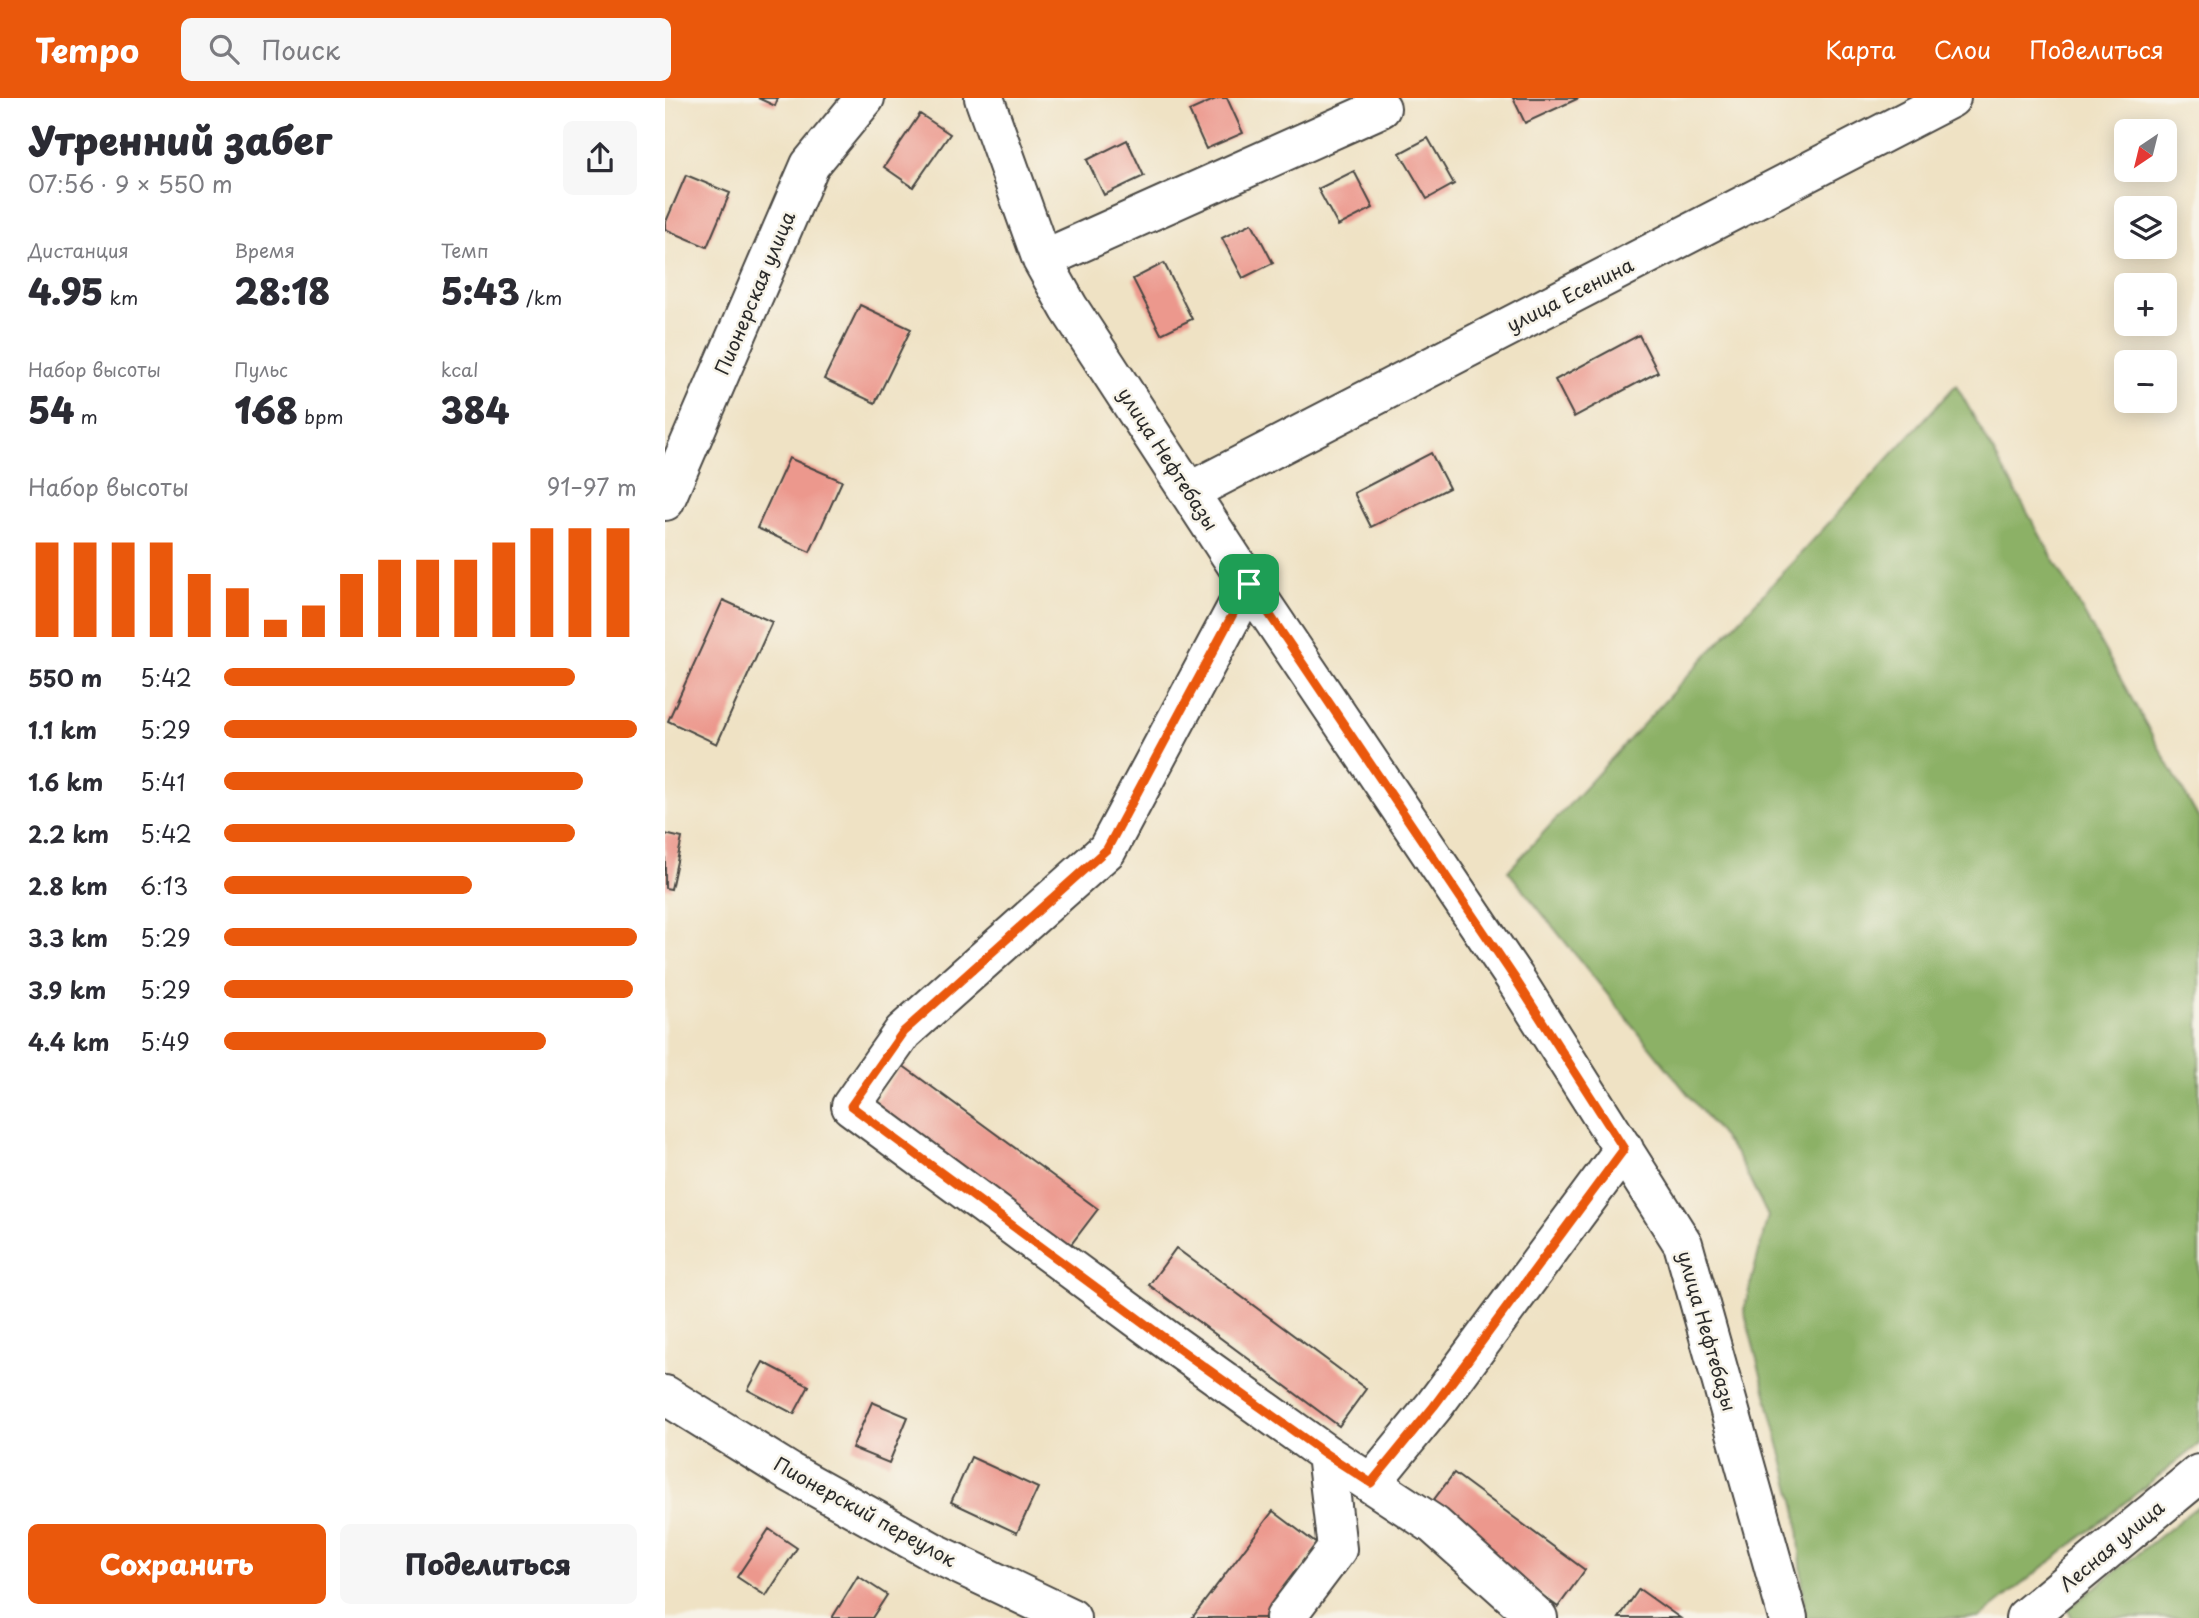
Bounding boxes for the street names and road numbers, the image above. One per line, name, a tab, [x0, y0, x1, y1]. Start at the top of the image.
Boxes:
street label: Пионерская улица	[707, 207, 801, 379]
street label: улица Есенина	[1501, 250, 1638, 338]
street label: улица Нефтебазы	[1112, 381, 1226, 536]
street label: улица Нефтебазы	[1672, 1247, 1744, 1414]
street label: Пионерский переулок	[769, 1449, 962, 1573]
street label: Лесная улица	[2053, 1493, 2170, 1597]

